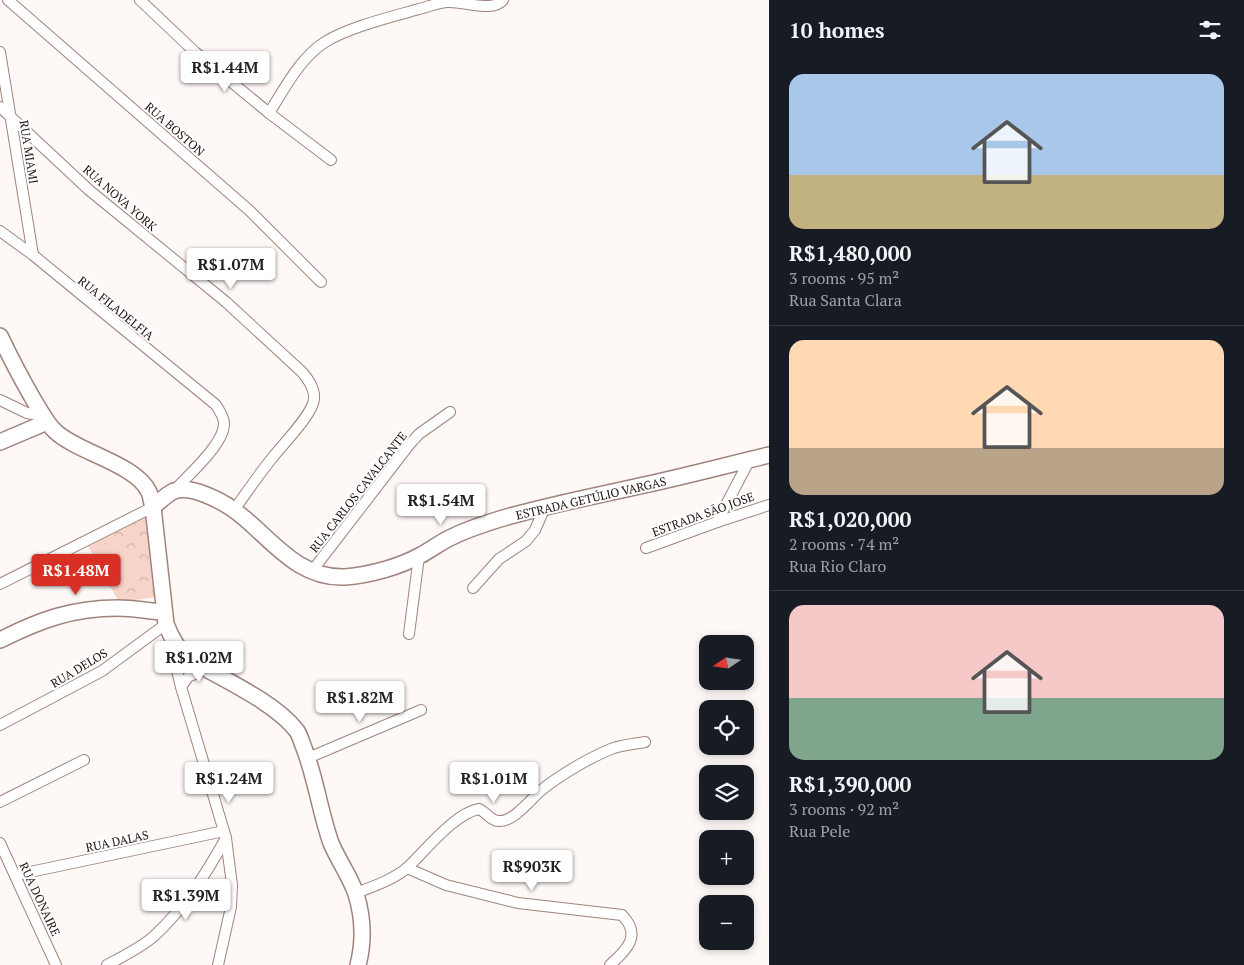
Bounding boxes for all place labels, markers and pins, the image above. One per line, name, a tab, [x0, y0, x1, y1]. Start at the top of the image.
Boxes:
pin: R$1.44M	[179, 51, 271, 93]
pin: R$1.07M	[185, 248, 277, 290]
pin: R$1.54M	[395, 484, 487, 526]
pin: R$1.48M	[30, 554, 122, 596]
pin: R$1.02M	[153, 640, 245, 683]
pin: R$1.82M	[314, 680, 406, 723]
pin: R$1.24M	[183, 762, 275, 804]
pin: R$1.01M	[448, 762, 540, 804]
pin: R$903K	[491, 850, 573, 892]
pin: R$1.39M	[140, 878, 232, 921]

